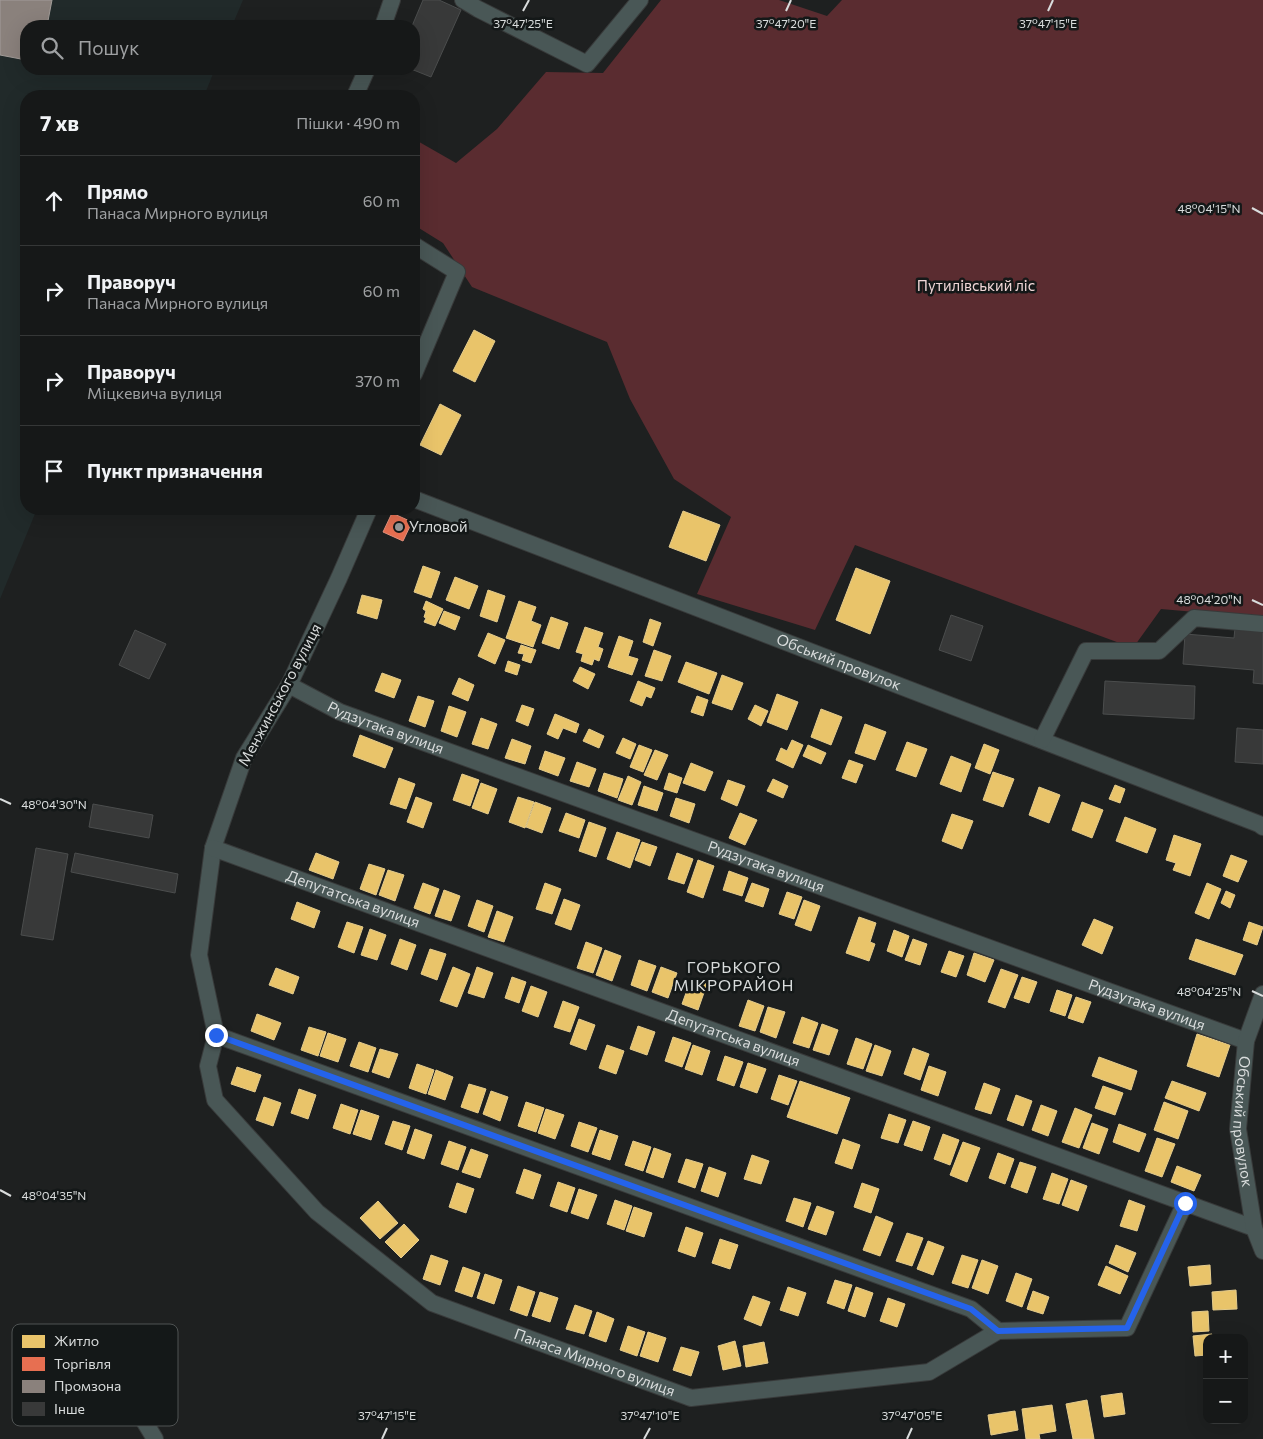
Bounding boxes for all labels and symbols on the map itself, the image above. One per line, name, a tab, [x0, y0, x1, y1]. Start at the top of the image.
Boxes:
text: 37°47'25"E	[493, 16, 553, 30]
text: 37°47'20"E	[756, 16, 816, 30]
text: 37°47'15"E	[1019, 16, 1077, 30]
text: 48°04'15"N	[1177, 201, 1241, 215]
park label: Путилівський ліс	[917, 276, 1035, 294]
place label: Угловой	[409, 517, 468, 535]
marker: Угловой	[393, 521, 405, 533]
text: 48°04'20"N	[1176, 592, 1242, 606]
street label: Менжинського вулиця	[234, 620, 324, 769]
street label: Обський провулок	[774, 629, 904, 693]
street label: Рудзутака вулиця	[325, 697, 447, 757]
text: 48°04'30"N	[21, 797, 87, 811]
street label: Рудзутака вулиця	[705, 836, 827, 895]
street label: Депутатська вулиця	[284, 866, 422, 931]
district label: ГОРЬКОГО МІКРОРАЙОН	[674, 957, 795, 994]
street label: Рудзутака вулиця	[1086, 975, 1208, 1033]
text: 48°04'25"N	[1177, 984, 1241, 998]
street label: Депутатська вулиця	[665, 1004, 803, 1070]
route end	[205, 1024, 228, 1047]
street label: Обський провулок	[1230, 1055, 1257, 1188]
text: 48°04'35"N	[22, 1188, 86, 1202]
route start	[1174, 1192, 1197, 1215]
legend	[12, 1324, 178, 1426]
street label: Панаса Мирного вулиця	[512, 1324, 678, 1399]
text: Житло	[54, 1332, 99, 1349]
text: Торгівля	[54, 1355, 111, 1372]
text: Промзона	[54, 1377, 121, 1394]
text: Інше	[54, 1400, 85, 1417]
text: 37°47'15"E	[358, 1408, 416, 1422]
text: 37°47'10"E	[620, 1408, 680, 1422]
text: 37°47'05"E	[882, 1408, 942, 1422]

